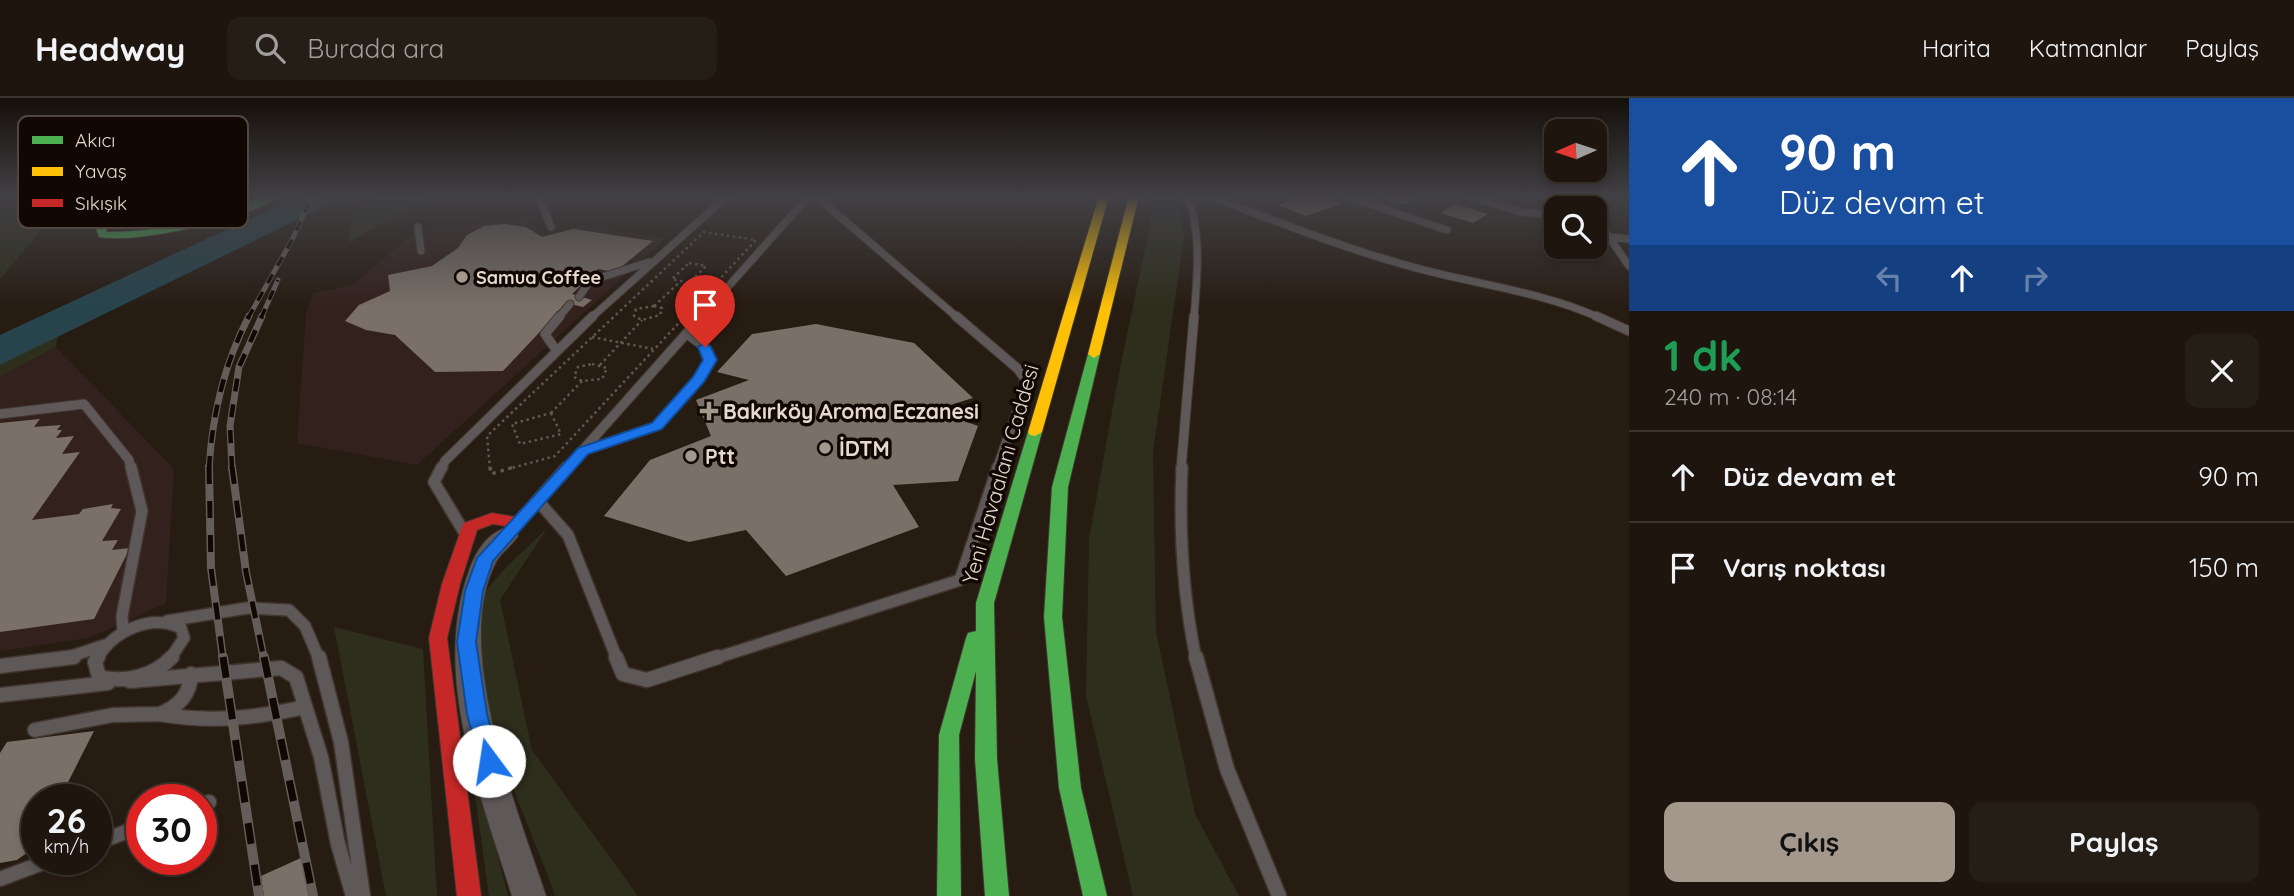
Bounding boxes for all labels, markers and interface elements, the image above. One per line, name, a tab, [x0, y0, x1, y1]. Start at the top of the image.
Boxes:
search box	[227, 17, 717, 80]
text: Headway	[35, 28, 185, 69]
icon: search	[251, 29, 289, 67]
text: Burada ara	[307, 32, 444, 65]
text: Harita	[1922, 33, 1991, 63]
text: Katmanlar	[2029, 33, 2147, 63]
text: Paylaş	[2185, 33, 2259, 63]
legend	[18, 116, 248, 228]
north arrow	[1544, 119, 1606, 182]
map controls	[1544, 119, 1607, 259]
text: 90 m	[1779, 121, 1896, 182]
icon: ahead	[1664, 126, 1755, 217]
text: Akıcı	[75, 128, 115, 152]
text: Yavaş	[75, 159, 127, 183]
text: Düz devam et	[1779, 182, 1985, 222]
text: Sıkışık	[75, 191, 127, 215]
button: search	[1544, 196, 1607, 259]
icon: left	[1870, 259, 1908, 297]
icon: ahead	[1943, 259, 1981, 297]
icon: right	[2016, 259, 2054, 297]
place label: Samua Coffee	[476, 266, 601, 289]
marker: Samua Coffee	[454, 269, 470, 285]
pin	[675, 275, 735, 347]
icon: arrive	[686, 286, 724, 324]
text: 1 dk	[1664, 329, 1742, 382]
button: close	[2185, 334, 2259, 408]
street label: Yeni Havaalanı Caddesi	[956, 361, 1044, 587]
text: 240 m · 08:14	[1664, 382, 1797, 411]
place label: Bakırköy Aroma Eczanesi	[723, 398, 979, 424]
marker: Bakırköy Aroma Eczanesi	[701, 403, 717, 419]
place label: İDTM	[839, 435, 890, 461]
marker: İDTM	[817, 440, 833, 456]
place label: Ptt	[705, 443, 735, 469]
marker: Ptt	[683, 448, 699, 464]
icon: ahead	[1664, 458, 1702, 496]
text: Düz devam et	[1723, 460, 1896, 493]
text: 90 m	[2198, 460, 2259, 493]
icon: arrive	[1664, 549, 1702, 587]
text: Varış noktası	[1723, 551, 1886, 584]
text: 150 m	[2189, 551, 2259, 584]
position arrow	[452, 724, 526, 798]
speed limit sign: 30	[126, 784, 217, 875]
text: 26	[47, 798, 86, 842]
button: Çıkış	[1664, 802, 1955, 882]
button: Paylaş	[1969, 802, 2259, 882]
text: km/h	[44, 835, 89, 858]

